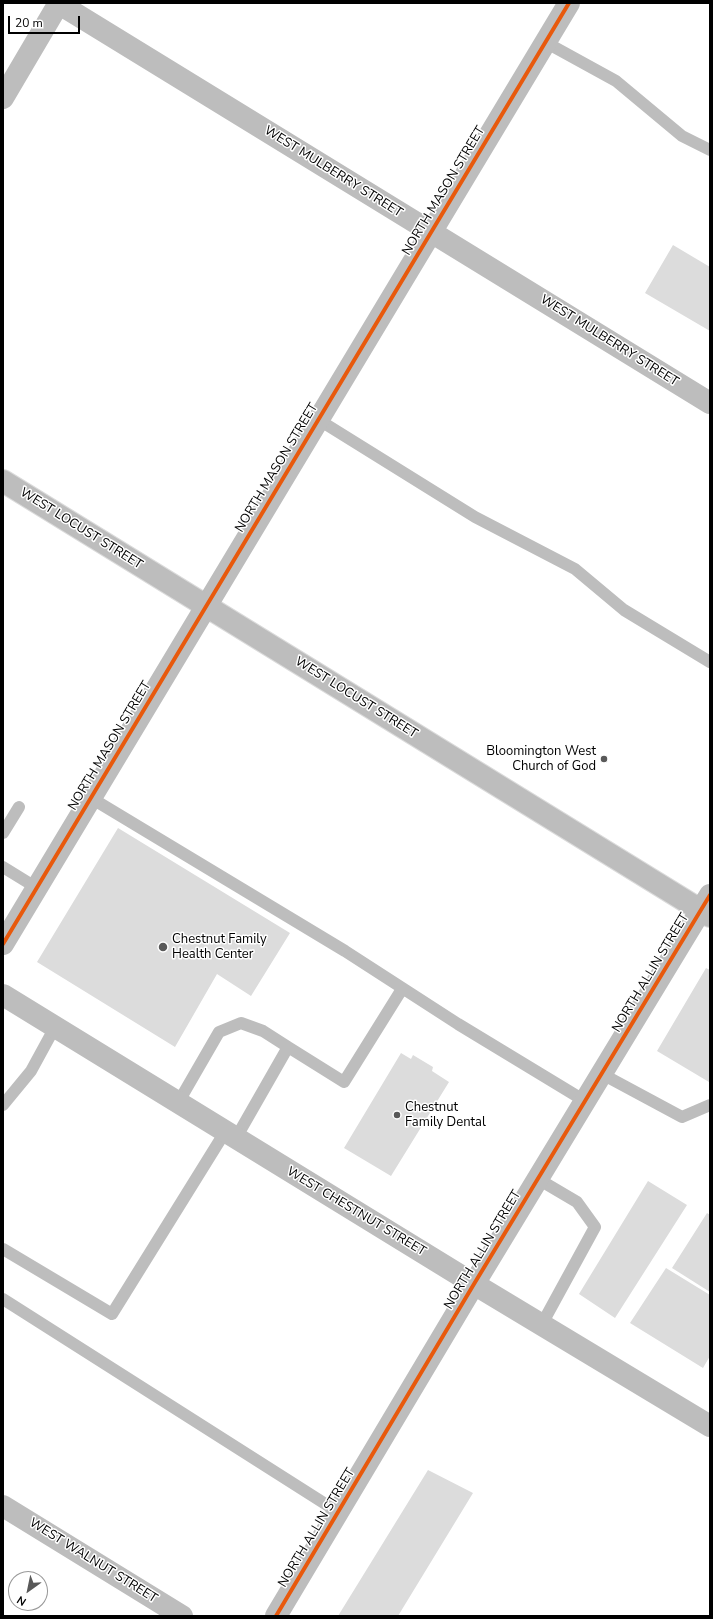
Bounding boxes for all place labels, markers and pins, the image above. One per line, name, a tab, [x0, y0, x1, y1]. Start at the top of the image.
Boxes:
place label: Bloomington West Church of God	[486, 744, 596, 775]
marker: Bloomington West Church of God	[599, 754, 609, 764]
place label: Chestnut Family Health Center	[172, 932, 267, 963]
marker: Chestnut Family Health Center	[157, 941, 169, 953]
place label: Chestnut Family Dental	[405, 1100, 486, 1131]
marker: Chestnut Family Dental	[392, 1110, 402, 1120]

